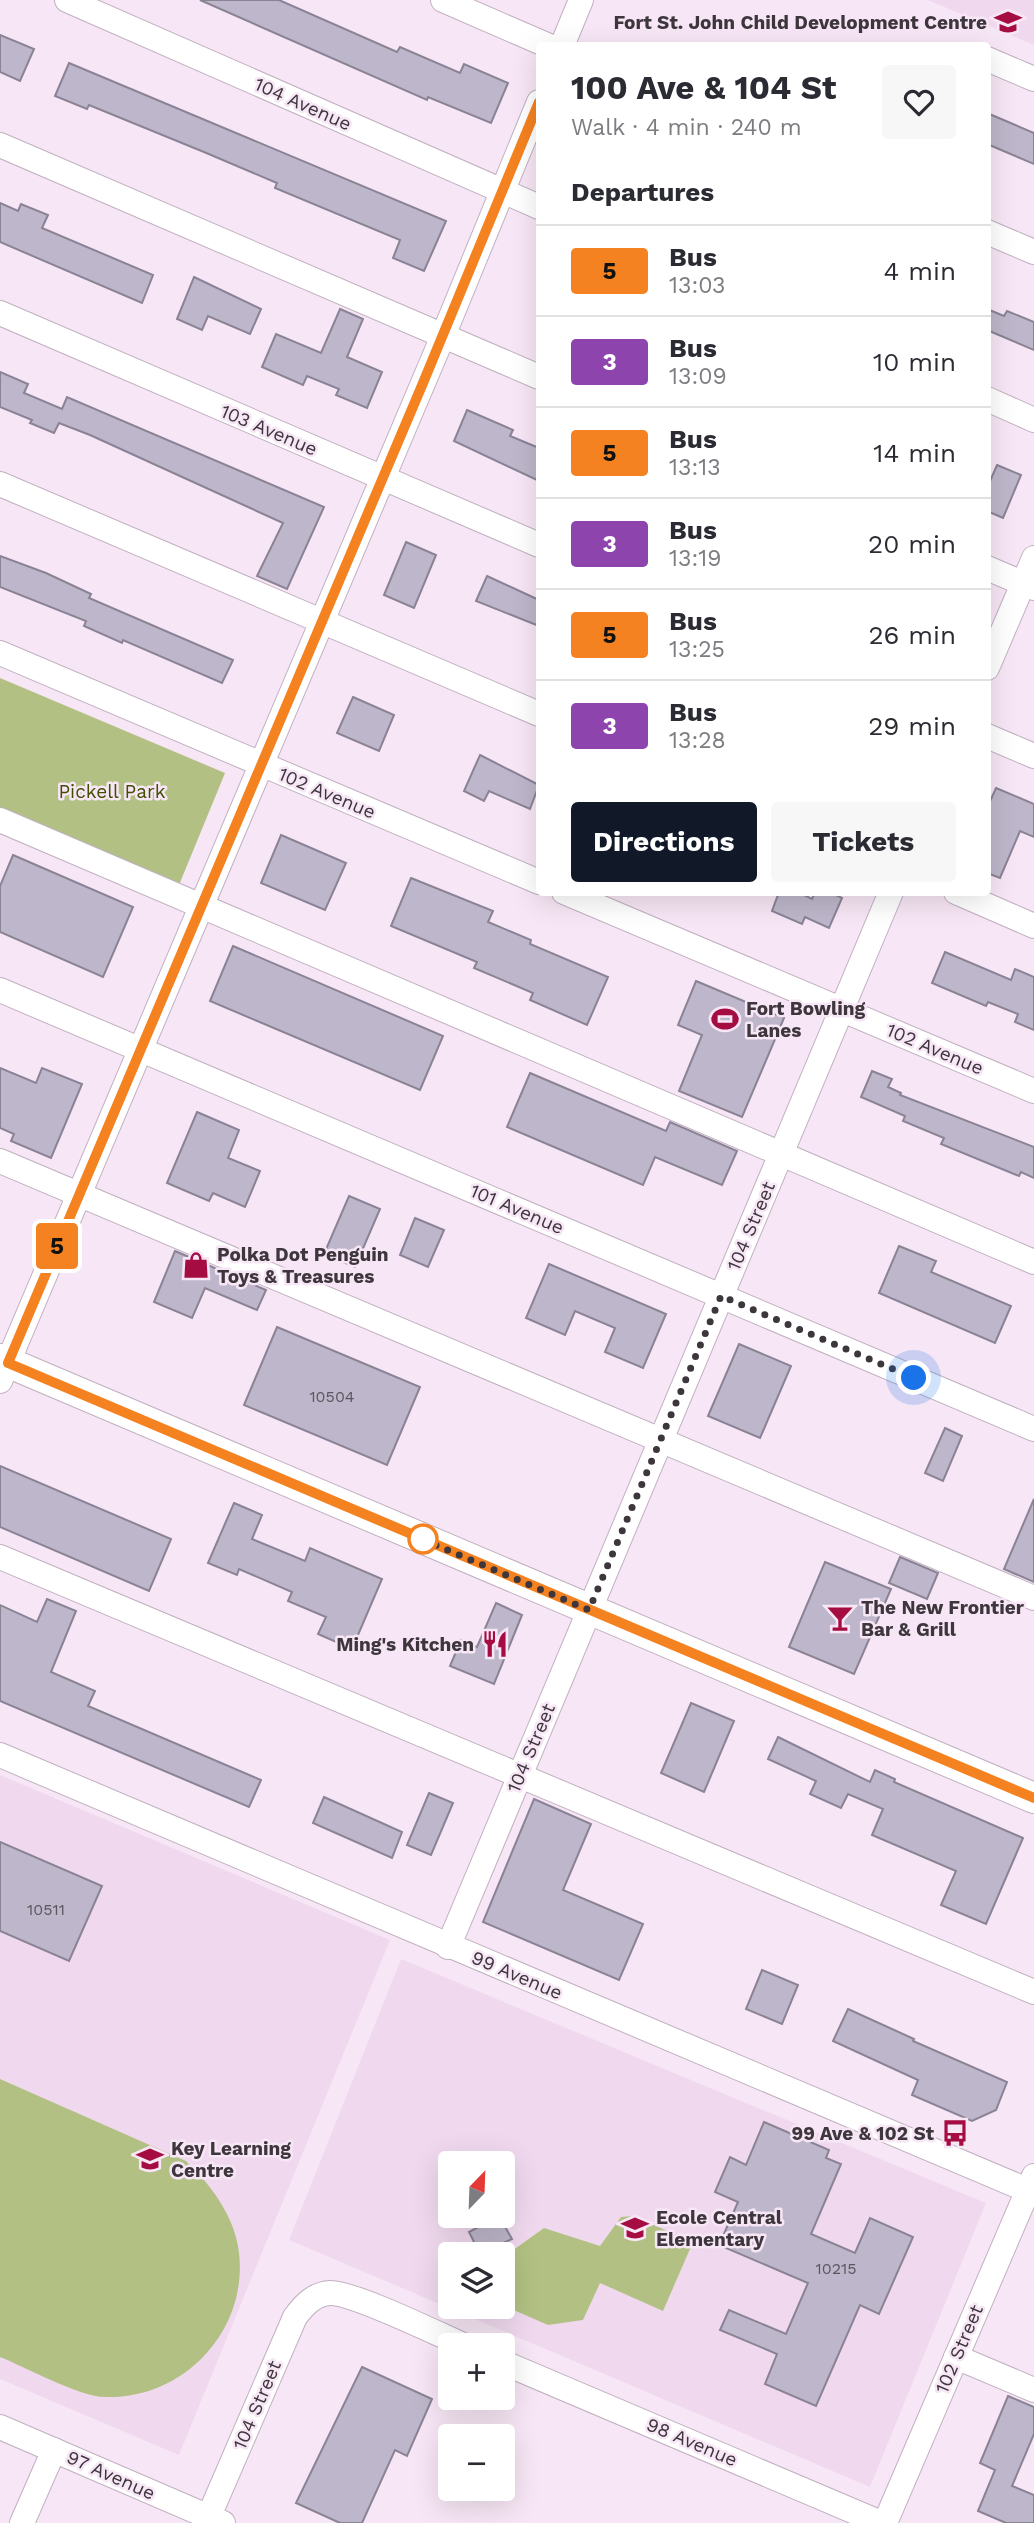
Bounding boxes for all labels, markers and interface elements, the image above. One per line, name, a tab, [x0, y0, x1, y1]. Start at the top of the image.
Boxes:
school or university icon: Fort St. John Child Development Centre	[993, 7, 1023, 37]
place label: Fort St. John Child Development Centre	[613, 11, 987, 34]
button: heart	[882, 65, 956, 139]
text: 100 Ave & 104 St	[571, 68, 836, 107]
street label: 104 Avenue	[251, 72, 355, 136]
text: Walk · 4 min · 240 m	[571, 114, 802, 141]
text: Departures	[571, 177, 714, 207]
text: Bus	[669, 242, 717, 272]
text: 4 min	[883, 256, 956, 286]
text: 5	[603, 257, 617, 285]
text: 13:03	[669, 272, 725, 299]
text: Bus	[669, 333, 717, 363]
text: 10 min	[873, 347, 956, 377]
text: 3	[602, 348, 617, 376]
text: 13:09	[669, 363, 727, 390]
street label: 103 Avenue	[217, 399, 321, 461]
text: Bus	[669, 424, 717, 454]
text: 14 min	[873, 438, 956, 468]
text: 5	[603, 439, 617, 467]
text: 13:13	[669, 454, 721, 481]
text: Bus	[669, 515, 717, 545]
text: 20 min	[868, 529, 956, 559]
text: 3	[602, 530, 617, 558]
text: 13:19	[669, 545, 721, 572]
text: Bus	[669, 606, 717, 636]
text: 26 min	[868, 620, 956, 650]
text: 5	[603, 621, 617, 649]
text: 13:25	[669, 636, 725, 663]
text: Bus	[669, 697, 717, 727]
text: 29 min	[868, 711, 956, 741]
text: 3	[602, 712, 617, 740]
text: 13:28	[669, 727, 726, 754]
street label: 102 Avenue	[275, 762, 379, 824]
park label: Pickell Park	[59, 780, 166, 803]
button: Directions	[571, 802, 757, 882]
button: Tickets	[771, 802, 956, 882]
place label: Fort Bowling Lanes	[746, 997, 865, 1042]
sports icon: Fort Bowling Lanes	[710, 1004, 740, 1034]
street label: 102 Avenue	[883, 1018, 987, 1080]
street label: 104 Street	[722, 1178, 780, 1274]
street label: 101 Avenue	[467, 1179, 567, 1239]
line badge: 5	[34, 1223, 80, 1269]
text: 5	[50, 1232, 64, 1260]
place label: Polka Dot Penguin Toys & Treasures	[217, 1243, 389, 1288]
shop icon: Polka Dot Penguin Toys & Treasures	[181, 1250, 211, 1280]
your location	[896, 1360, 931, 1395]
house number: 10504	[309, 1387, 355, 1406]
unlabelled marker	[408, 1524, 438, 1554]
place label: The New Frontier Bar & Grill	[861, 1596, 1025, 1641]
bar icon: The New Frontier Bar & Grill	[825, 1603, 855, 1633]
restaurant icon: Ming's Kitchen	[480, 1629, 510, 1659]
place label: Ming's Kitchen	[336, 1633, 474, 1656]
street label: 104 Street	[502, 1700, 560, 1796]
house number: 10511	[27, 1900, 65, 1919]
street label: 99 Avenue	[468, 1946, 566, 2004]
bus stop icon: 99 Ave & 102 St	[940, 2118, 970, 2148]
place label: 99 Ave & 102 St	[791, 2122, 935, 2145]
place label: Key Learning Centre	[171, 2137, 291, 2182]
school or university icon: Key Learning Centre	[135, 2144, 165, 2174]
north arrow	[438, 2151, 514, 2228]
map controls	[438, 2151, 515, 2501]
place label: Ecole Central Elementary	[656, 2206, 783, 2251]
school or university icon: Ecole Central Elementary	[620, 2213, 650, 2243]
button: layers	[438, 2242, 515, 2319]
house number: 10215	[815, 2259, 857, 2278]
street label: 102 Street	[930, 2301, 988, 2397]
button: +	[438, 2333, 515, 2410]
street label: 104 Street	[228, 2357, 286, 2453]
street label: 98 Avenue	[643, 2413, 741, 2471]
button: −	[438, 2424, 515, 2501]
street label: 97 Avenue	[63, 2445, 159, 2505]

